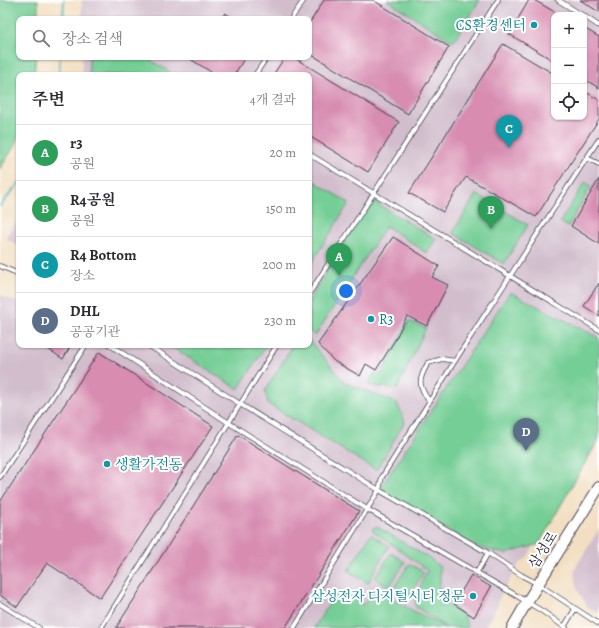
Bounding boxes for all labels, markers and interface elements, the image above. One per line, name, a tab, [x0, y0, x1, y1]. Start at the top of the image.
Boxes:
map controls	[551, 12, 587, 120]
button: +	[551, 12, 587, 48]
search box	[16, 16, 312, 60]
place label: CS환경센터	[456, 16, 526, 35]
marker: CS환경센터	[529, 20, 539, 30]
icon: search	[30, 27, 52, 49]
text: 장소 검색	[62, 29, 123, 49]
button: −	[551, 48, 587, 84]
button: locate	[551, 84, 587, 120]
text: 주변	[32, 88, 65, 111]
text: 4개 결과	[250, 91, 296, 108]
pin: C	[496, 115, 522, 148]
text: r3	[70, 133, 83, 153]
text: A	[41, 144, 49, 161]
text: 20 m	[270, 144, 296, 161]
text: 공원	[70, 155, 95, 172]
text: R4공원	[70, 190, 116, 210]
pin: B	[478, 196, 504, 229]
text: B	[41, 200, 49, 217]
text: 150 m	[266, 200, 296, 217]
text: 공원	[70, 212, 95, 229]
pin: A	[326, 243, 352, 276]
text: R4 Bottom	[70, 245, 137, 265]
text: C	[41, 256, 49, 273]
text: 200 m	[263, 256, 296, 273]
text: 장소	[70, 267, 95, 284]
your location	[336, 281, 356, 301]
text: DHL	[70, 301, 100, 321]
place label: R3	[379, 310, 394, 329]
text: D	[40, 312, 50, 329]
text: 230 m	[264, 312, 296, 329]
marker: R3	[366, 314, 376, 324]
text: 공공기관	[70, 323, 120, 340]
pin: D	[513, 418, 539, 451]
place label: 생활가전동	[115, 455, 183, 474]
marker: 생활가전동	[102, 459, 112, 469]
street label: 삼성로	[524, 527, 562, 572]
place label: 삼성전자 디지털시티 정문	[311, 587, 465, 606]
marker: 삼성전자 디지털시티 정문	[468, 591, 478, 601]

